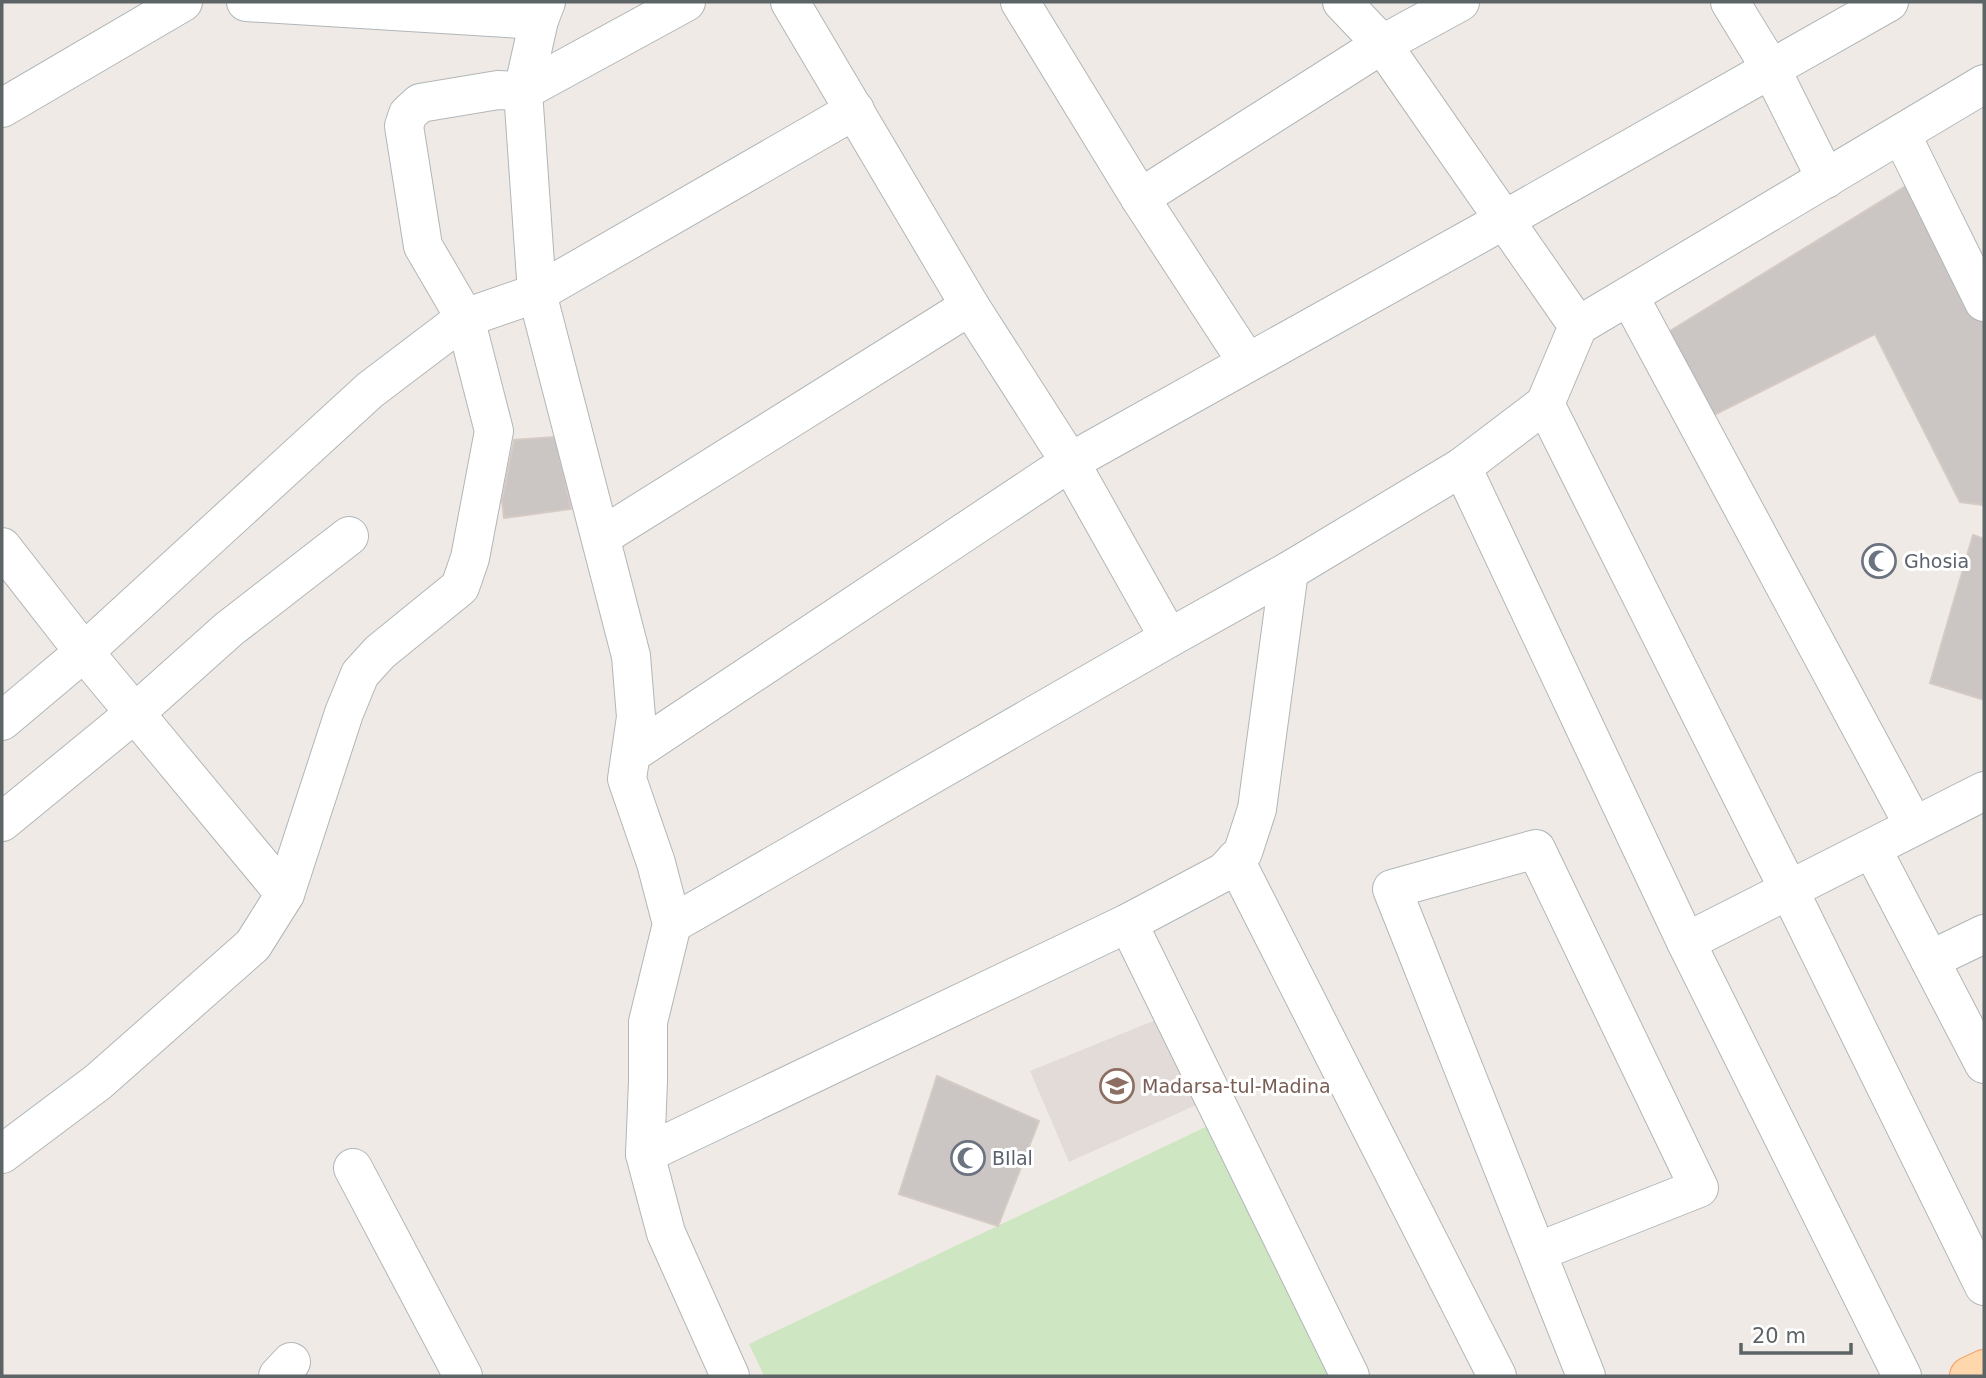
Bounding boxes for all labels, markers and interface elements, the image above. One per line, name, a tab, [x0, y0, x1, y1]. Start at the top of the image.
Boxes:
mosque icon: Ghosia	[1860, 542, 1898, 580]
place label: Ghosia	[1904, 550, 1969, 572]
school or university icon: Madarsa-tul-Madina	[1098, 1067, 1136, 1105]
place label: Madarsa-tul-Madina	[1142, 1075, 1331, 1097]
mosque icon: BIlal	[949, 1139, 987, 1177]
place label: BIlal	[992, 1147, 1033, 1169]
scale bar	[1741, 1312, 1851, 1356]
text: 20 m	[1752, 1324, 1806, 1348]

